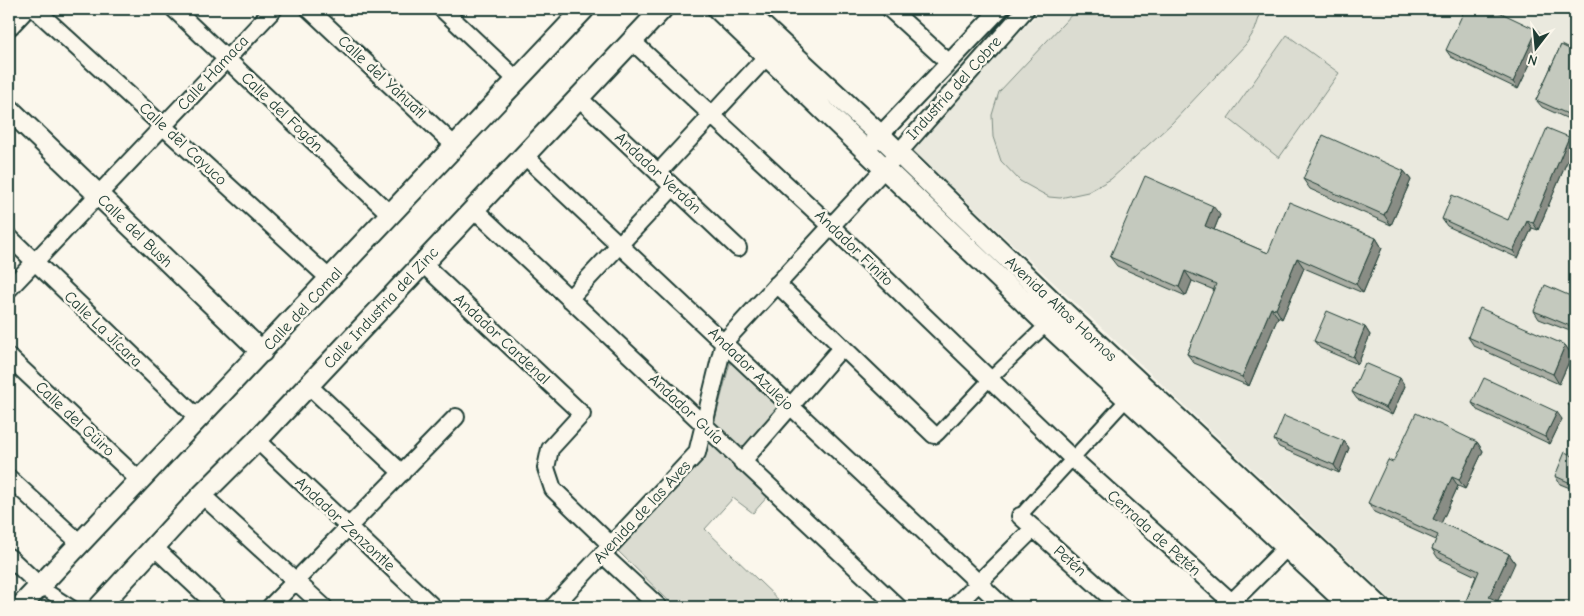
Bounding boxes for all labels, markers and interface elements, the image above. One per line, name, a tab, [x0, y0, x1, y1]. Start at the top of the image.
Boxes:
north arrow	[1512, 22, 1562, 72]
street label: Calle Hamaca	[174, 32, 252, 114]
street label: Calle del Yahuatl	[334, 32, 430, 122]
street label: Industria del Cobre	[903, 33, 1005, 143]
text: N	[1526, 51, 1539, 69]
street label: Calle del Fogón	[237, 69, 327, 155]
street label: Calle del Cayuco	[135, 99, 231, 189]
street label: Andador Verdón	[611, 129, 705, 217]
street label: Calle del Bush	[94, 191, 176, 271]
street label: Andador Finito	[811, 206, 897, 290]
street label: Calle Industria del Zinc	[320, 243, 442, 373]
street label: Avenida Altos Hornos	[1002, 253, 1121, 366]
street label: Calle del Comal	[260, 264, 346, 354]
street label: Calle La Jícara	[60, 287, 146, 371]
street label: Andador Cardenal	[450, 290, 554, 388]
street label: Andador Azulejo	[705, 324, 797, 414]
street label: Andador Guía	[645, 370, 727, 448]
street label: Calle del Güiro	[32, 378, 118, 460]
street label: Avenida de las Aves	[590, 457, 695, 567]
street label: Andador Zenzontle	[291, 473, 399, 575]
street label: Cerrada de Petén	[1103, 486, 1205, 580]
street label: Petén	[1050, 542, 1090, 580]

